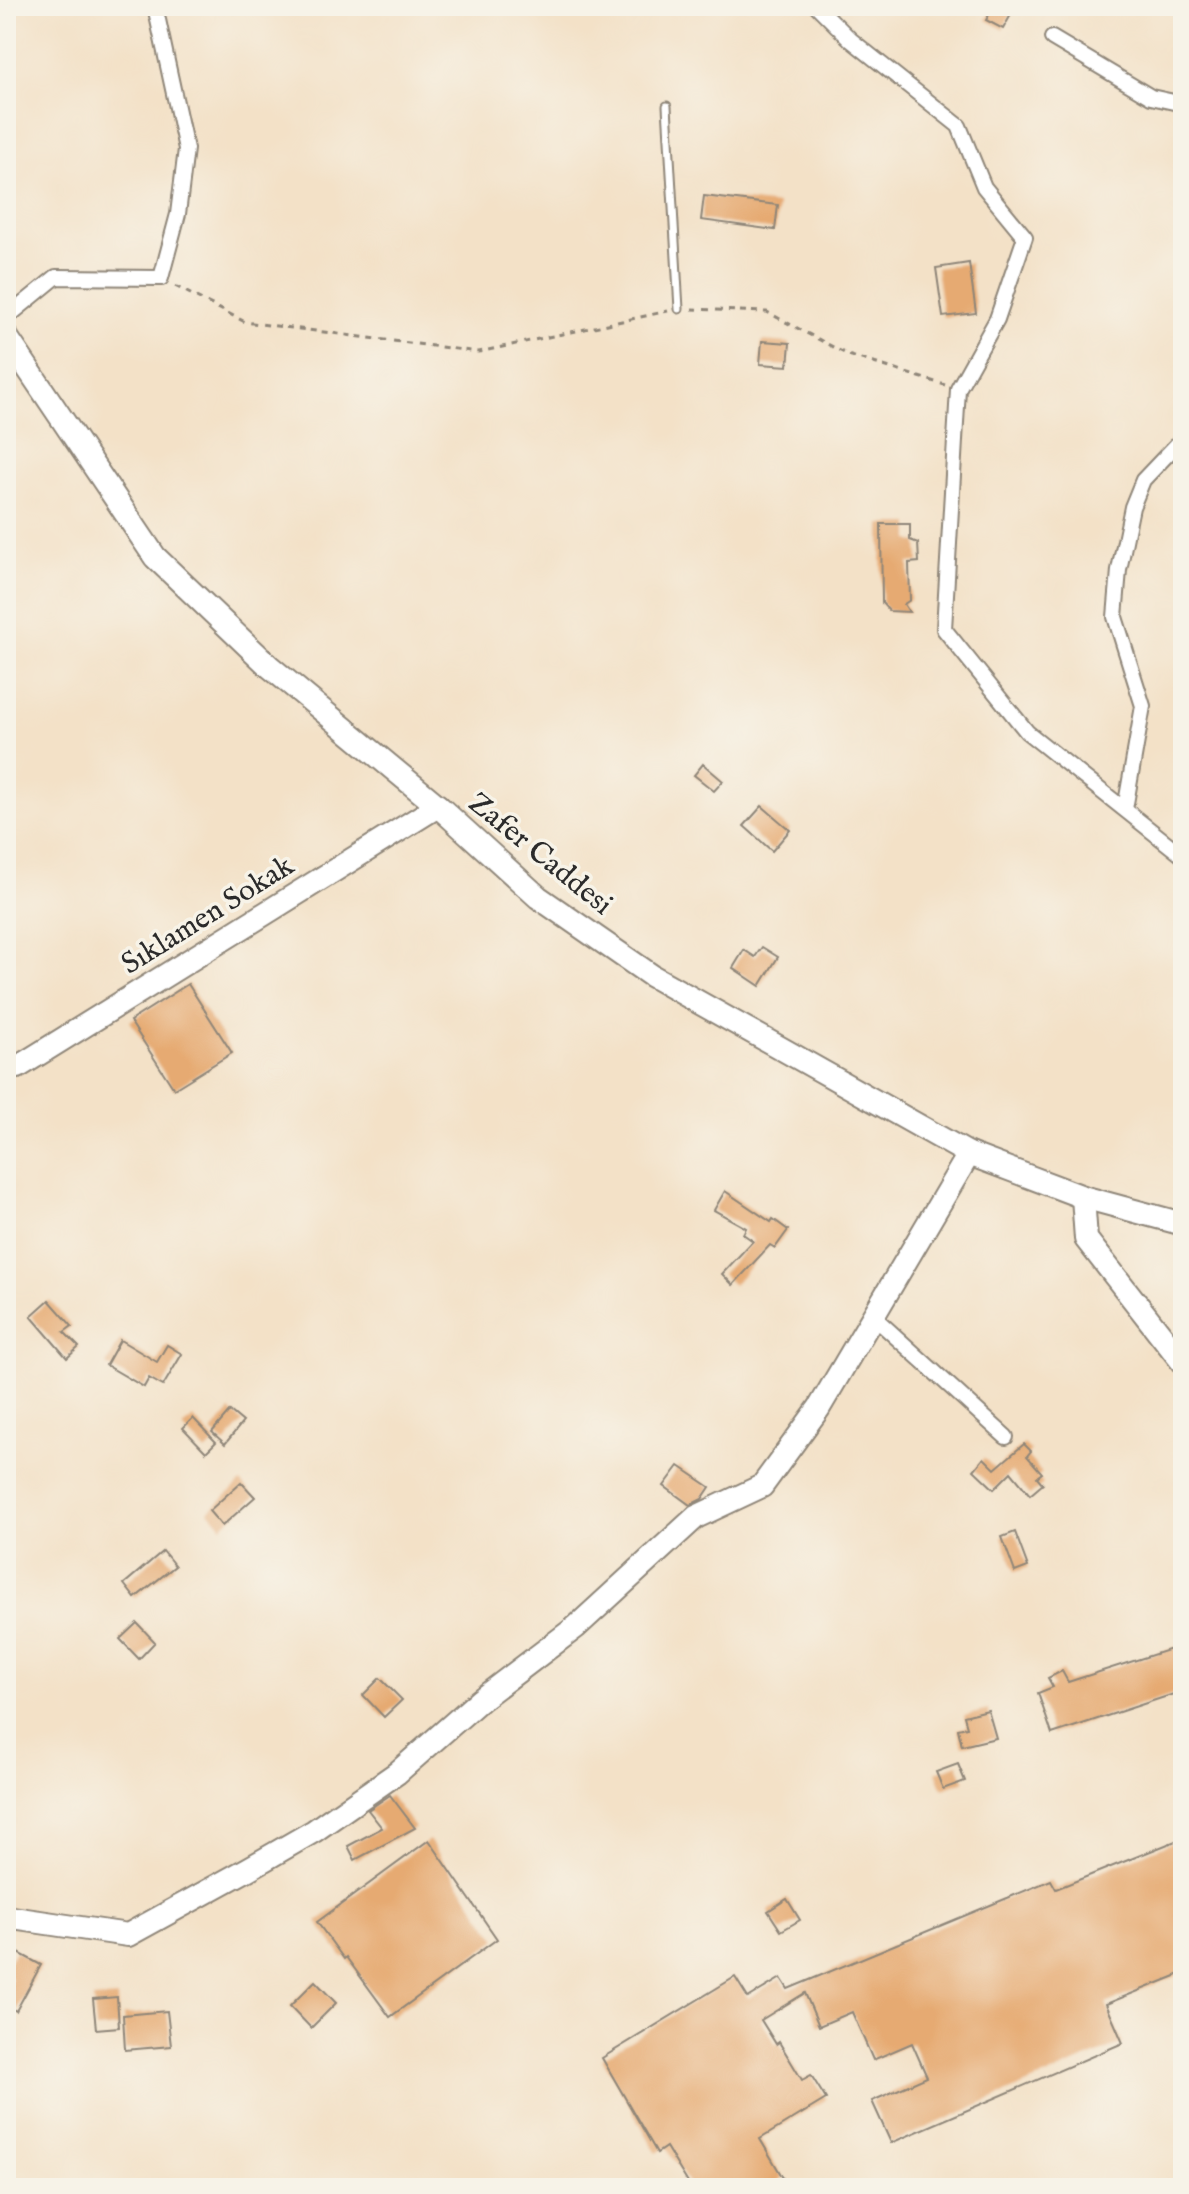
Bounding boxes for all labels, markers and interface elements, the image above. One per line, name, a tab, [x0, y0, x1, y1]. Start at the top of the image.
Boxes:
street label: Zafer Caddesi	[460, 785, 620, 924]
street label: Sıklamen Sokak	[115, 847, 302, 984]

